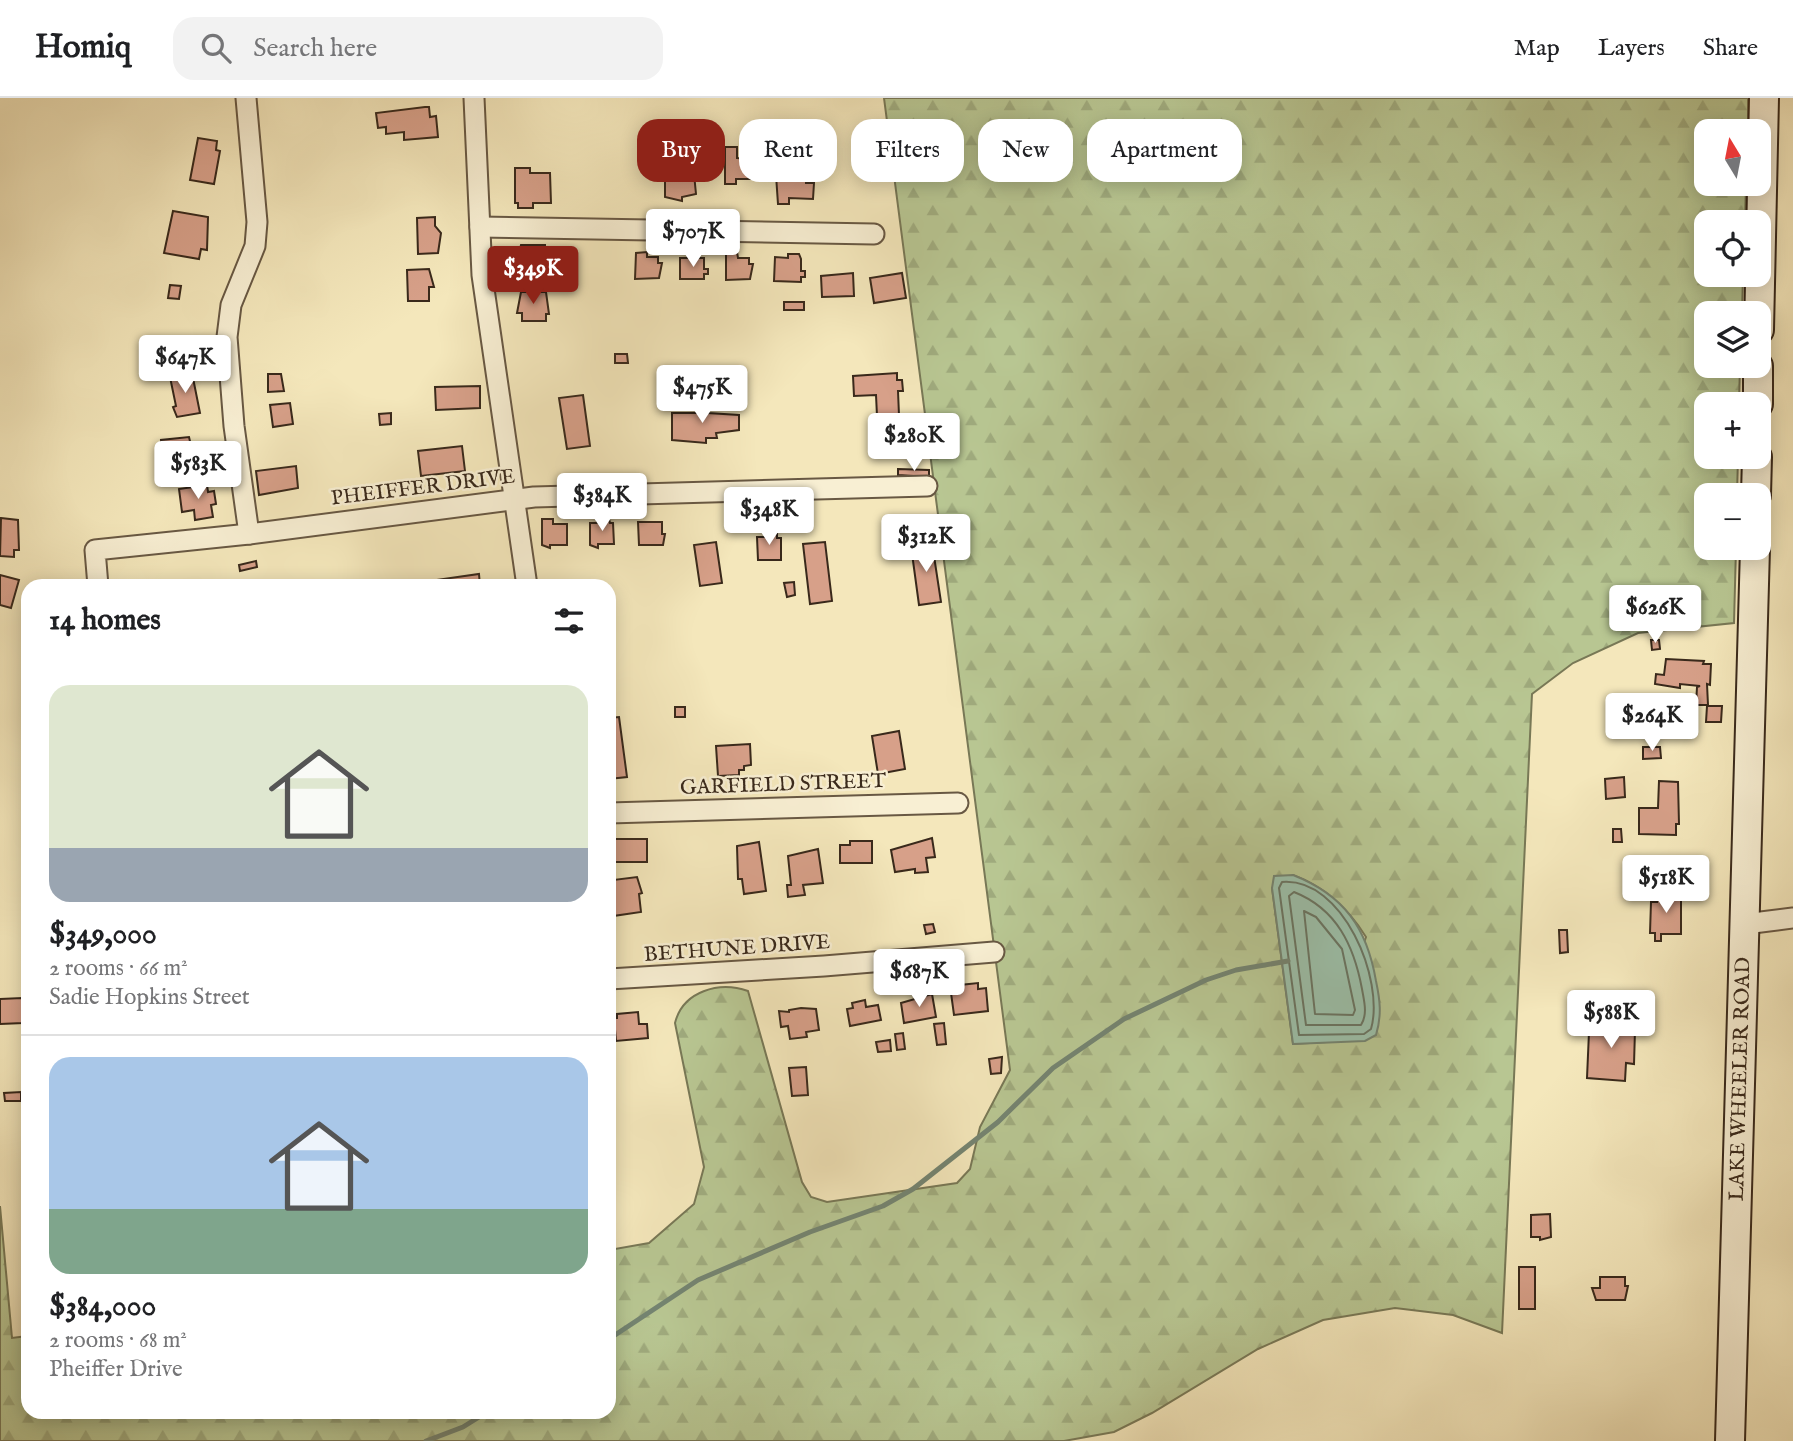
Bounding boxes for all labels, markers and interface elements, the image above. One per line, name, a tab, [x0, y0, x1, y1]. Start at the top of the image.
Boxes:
search box	[173, 17, 663, 80]
text: Homiq	[35, 27, 131, 69]
icon: search	[197, 29, 235, 67]
text: Search here	[253, 32, 377, 65]
text: Map	[1514, 33, 1560, 64]
text: Layers	[1598, 33, 1665, 64]
text: Share	[1703, 33, 1758, 64]
chip: Buy	[637, 119, 725, 182]
chip: Rent	[739, 119, 837, 182]
chip: Filters	[851, 119, 964, 182]
chip: New	[978, 119, 1073, 182]
chip: Apartment	[1087, 119, 1242, 182]
north arrow	[1694, 119, 1771, 196]
map controls	[1694, 119, 1771, 560]
pin: $707K	[644, 209, 742, 269]
button: locate	[1694, 210, 1771, 287]
text: $707K	[662, 217, 724, 246]
pin: $349K	[484, 246, 582, 306]
text: $349K	[503, 254, 563, 283]
button: layers	[1694, 301, 1771, 378]
pin: $647K	[136, 336, 234, 395]
text: $647K	[155, 343, 215, 372]
pin: $475K	[653, 366, 751, 425]
text: $475K	[672, 373, 732, 402]
button: +	[1694, 392, 1771, 469]
pin: $280K	[865, 414, 963, 473]
text: $280K	[884, 421, 944, 450]
pin: $583K	[149, 442, 247, 501]
text: $583K	[170, 449, 226, 478]
street label: PHEIFFER DRIVE	[329, 463, 517, 513]
pin: $384K	[553, 474, 651, 533]
text: $384K	[573, 481, 631, 510]
button: −	[1694, 483, 1771, 560]
pin: $348K	[720, 488, 818, 547]
text: $348K	[740, 495, 798, 524]
pin: $312K	[877, 514, 975, 574]
text: $312K	[897, 522, 955, 551]
pin: $626K	[1606, 586, 1704, 645]
text: $626K	[1625, 593, 1685, 622]
text: 14 homes	[49, 602, 161, 640]
icon: filters	[550, 602, 588, 640]
pin: $264K	[1603, 694, 1701, 753]
text: $264K	[1621, 701, 1683, 730]
icon: home	[256, 731, 382, 857]
street label: GARFIELD STREET	[679, 768, 887, 802]
pin: $518K	[1617, 856, 1715, 915]
text: $518K	[1638, 863, 1694, 892]
text: $349,000	[49, 916, 157, 954]
street label: BETHUNE DRIVE	[643, 929, 831, 969]
pin: $687K	[870, 950, 968, 1009]
text: 2 rooms · 66 m²	[49, 954, 188, 983]
text: $687K	[890, 957, 948, 986]
street label: LAKE WHEELER ROAD	[1723, 957, 1757, 1202]
text: Sadie Hopkins Street	[49, 983, 250, 1012]
pin: $588K	[1562, 990, 1660, 1050]
text: $588K	[1583, 998, 1639, 1027]
icon: home	[256, 1103, 382, 1229]
text: $384,000	[49, 1288, 156, 1326]
text: 2 rooms · 68 m²	[49, 1326, 187, 1355]
text: Pheiffer Drive	[49, 1355, 182, 1384]

